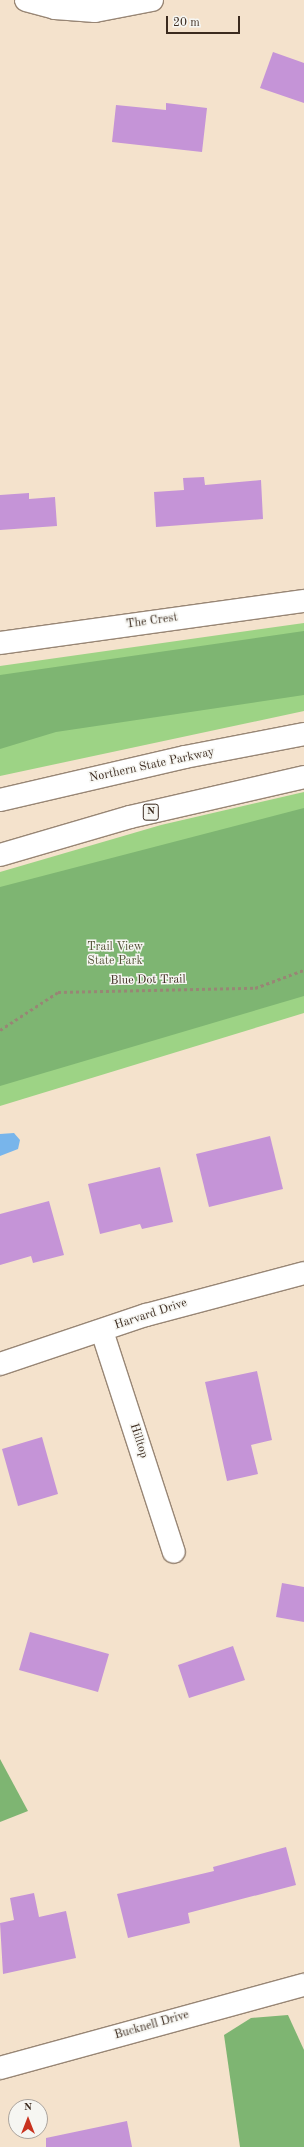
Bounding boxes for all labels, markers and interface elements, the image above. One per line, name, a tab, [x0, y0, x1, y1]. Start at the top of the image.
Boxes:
scale bar	[168, 8, 242, 34]
text: 20 m	[173, 17, 200, 29]
street label: The Crest	[125, 611, 179, 633]
street label: Northern State Parkway	[88, 746, 216, 786]
road number: N	[142, 803, 160, 821]
park label: Trail View State Park	[87, 941, 143, 969]
street label: Blue Dot Trail	[110, 973, 186, 989]
street label: Harvard Drive	[113, 1296, 189, 1334]
street label: Hilltop	[126, 1422, 150, 1460]
street label: Bucknell Drive	[113, 2008, 191, 2044]
north arrow	[8, 2099, 48, 2139]
text: N	[24, 2102, 32, 2113]

